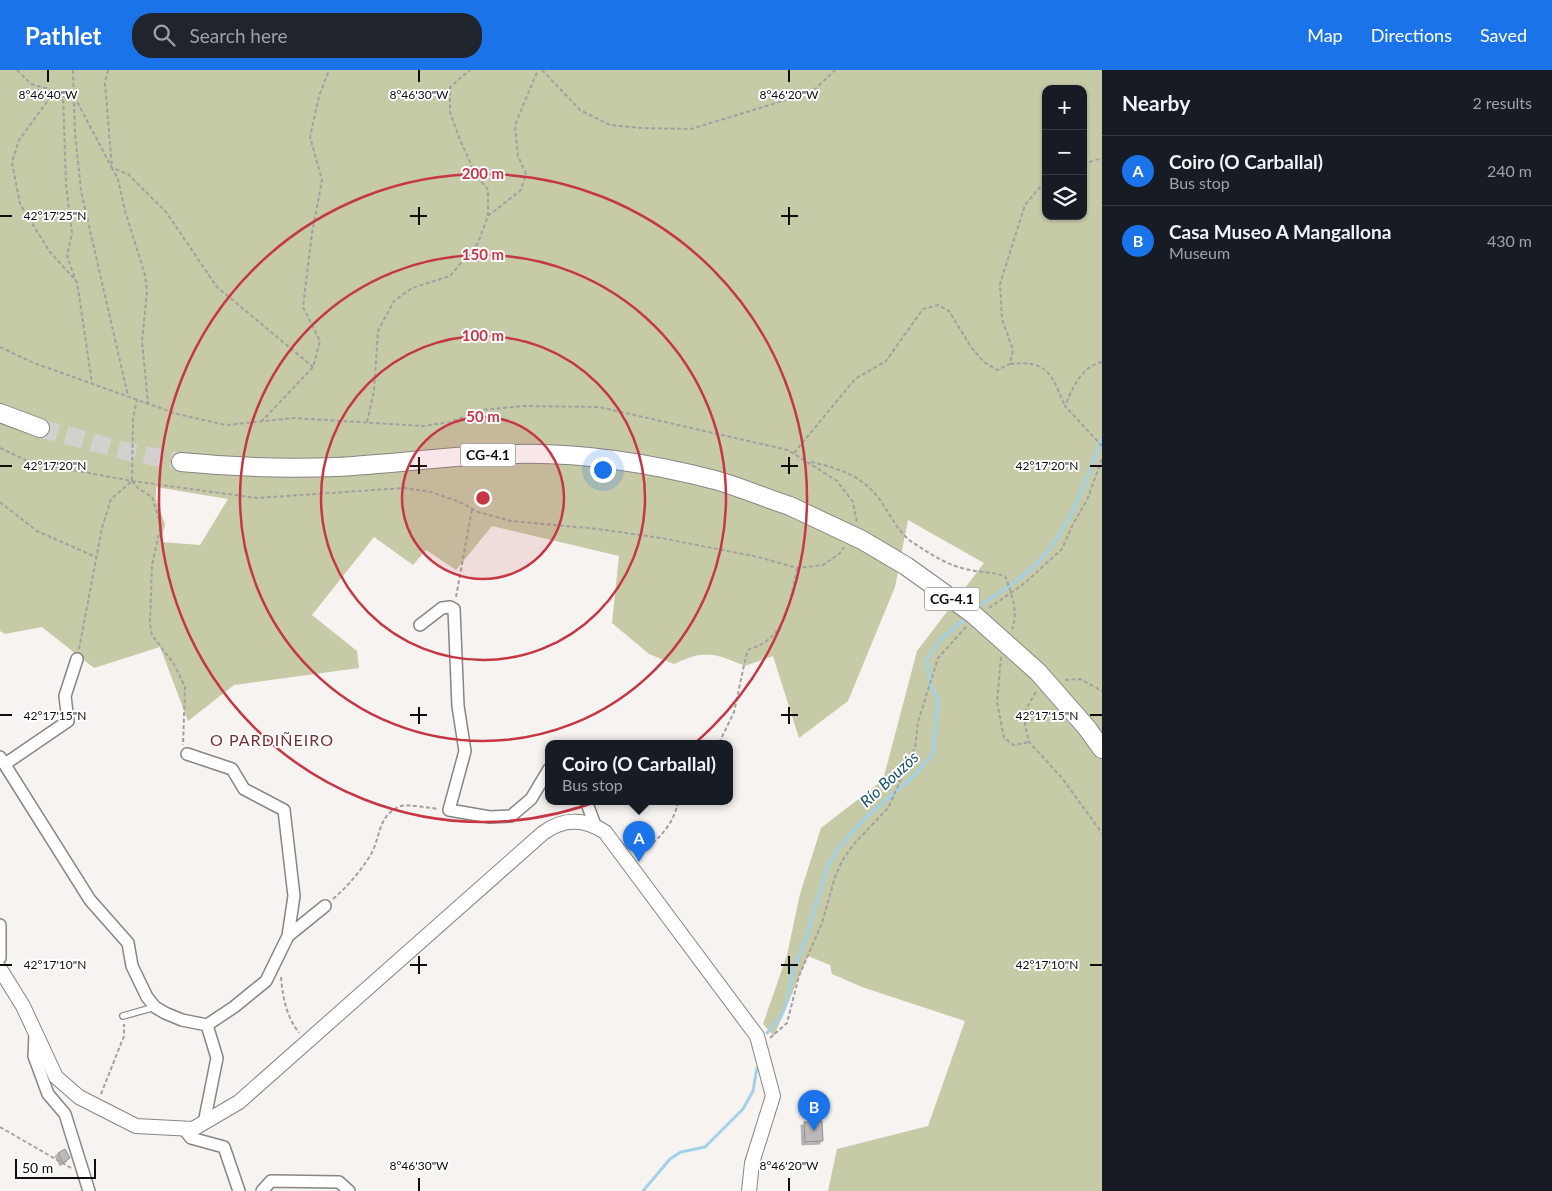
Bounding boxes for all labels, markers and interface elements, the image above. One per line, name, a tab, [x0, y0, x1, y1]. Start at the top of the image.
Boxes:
search box	[132, 13, 482, 58]
text: Pathlet	[25, 21, 102, 50]
icon: search	[150, 21, 178, 49]
text: Search here	[190, 24, 288, 47]
text: Map	[1307, 24, 1343, 46]
text: Directions	[1371, 24, 1452, 46]
text: Saved	[1480, 24, 1527, 46]
map controls	[1042, 85, 1087, 220]
button: +	[1042, 85, 1087, 130]
text: 8°46'40"W	[18, 87, 78, 102]
text: 8°46'30"W	[389, 87, 449, 102]
text: 8°46'20"W	[759, 87, 819, 102]
text: Nearby	[1122, 90, 1190, 115]
text: 2 results	[1472, 93, 1532, 112]
button: −	[1042, 130, 1087, 175]
text: Coiro (O Carballal)	[1169, 150, 1323, 173]
text: A	[1132, 161, 1144, 180]
text: 240 m	[1487, 161, 1532, 180]
text: 200 m	[462, 164, 504, 182]
text: Bus stop	[1169, 173, 1230, 192]
button: layers	[1042, 175, 1087, 220]
text: 42°17'25"N	[24, 208, 86, 223]
text: Casa Museo A Mangallona	[1169, 220, 1391, 243]
text: B	[1133, 231, 1143, 250]
text: 430 m	[1487, 231, 1532, 250]
text: Museum	[1169, 243, 1230, 262]
text: 150 m	[462, 245, 504, 263]
text: 100 m	[462, 326, 504, 344]
text: 50 m	[466, 407, 500, 425]
road number: CG-4.1	[460, 444, 516, 466]
your location	[590, 457, 616, 483]
text: 42°17'20"N	[24, 458, 86, 473]
text: 42°17'20"N	[1016, 458, 1078, 473]
centre of rings	[474, 489, 492, 507]
road number: CG-4.1	[924, 588, 980, 610]
text: 42°17'15"N	[24, 708, 86, 723]
text: 42°17'15"N	[1016, 708, 1078, 723]
district label: O PARDIÑEIRO	[210, 730, 334, 749]
popup	[545, 740, 733, 805]
water label: Río Bouzós	[856, 747, 922, 810]
text: Coiro (O Carballal)	[562, 752, 716, 775]
text: Bus stop	[562, 775, 623, 794]
pin: A	[623, 821, 655, 862]
text: 42°17'10"N	[24, 957, 86, 972]
text: 42°17'10"N	[1016, 957, 1078, 972]
pin: B	[798, 1090, 830, 1131]
scale bar	[15, 1156, 96, 1179]
text: 8°46'30"W	[389, 1158, 449, 1173]
text: 8°46'20"W	[759, 1158, 819, 1173]
text: 50 m	[22, 1159, 53, 1176]

